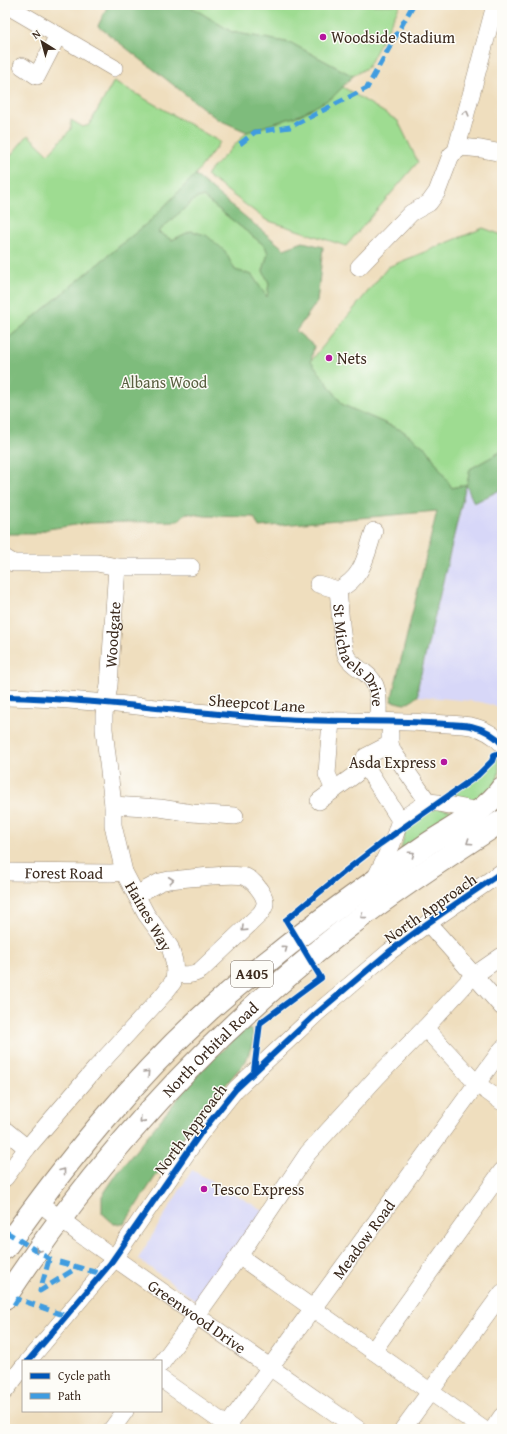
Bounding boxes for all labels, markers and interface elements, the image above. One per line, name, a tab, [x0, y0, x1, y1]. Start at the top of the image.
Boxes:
north arrow	[22, 22, 62, 62]
text: N	[28, 25, 44, 43]
place label: Woodside Stadium	[331, 25, 455, 49]
marker: Woodside Stadium	[318, 32, 328, 42]
one-way arrow	[462, 110, 470, 117]
place label: Nets	[337, 346, 367, 370]
marker: Nets	[324, 353, 334, 363]
park label: Albans Wood	[121, 370, 208, 394]
street label: Woodgate	[98, 601, 127, 669]
street label: St Michaels Drive	[327, 603, 390, 707]
street label: Sheepcot Lane	[208, 688, 306, 718]
place label: Asda Express	[349, 750, 436, 774]
marker: Asda Express	[439, 757, 449, 767]
one-way arrow	[467, 837, 474, 844]
one-way arrow	[408, 852, 415, 859]
street label: Forest Road	[25, 860, 104, 885]
street label: North Approach	[379, 867, 481, 949]
street label: Haines Way	[119, 876, 179, 956]
one-way arrow	[168, 876, 174, 885]
one-way arrow	[360, 911, 367, 918]
one-way arrow	[241, 924, 249, 932]
one-way arrow	[280, 945, 287, 952]
road number: A405	[231, 961, 273, 987]
street label: North Orbital Road	[156, 996, 264, 1102]
one-way arrow	[143, 1070, 150, 1077]
street label: North Approach	[148, 1079, 232, 1179]
one-way arrow	[139, 1115, 146, 1123]
one-way arrow	[58, 1168, 65, 1175]
place label: Tesco Express	[212, 1177, 304, 1201]
marker: Tesco Express	[199, 1184, 209, 1194]
street label: Meadow Road	[326, 1194, 401, 1284]
one-way arrow	[36, 1246, 43, 1253]
street label: Greenwood Drive	[143, 1273, 251, 1359]
legend	[22, 1360, 162, 1412]
text: Cycle path	[58, 1367, 111, 1384]
text: Path	[58, 1387, 81, 1404]

